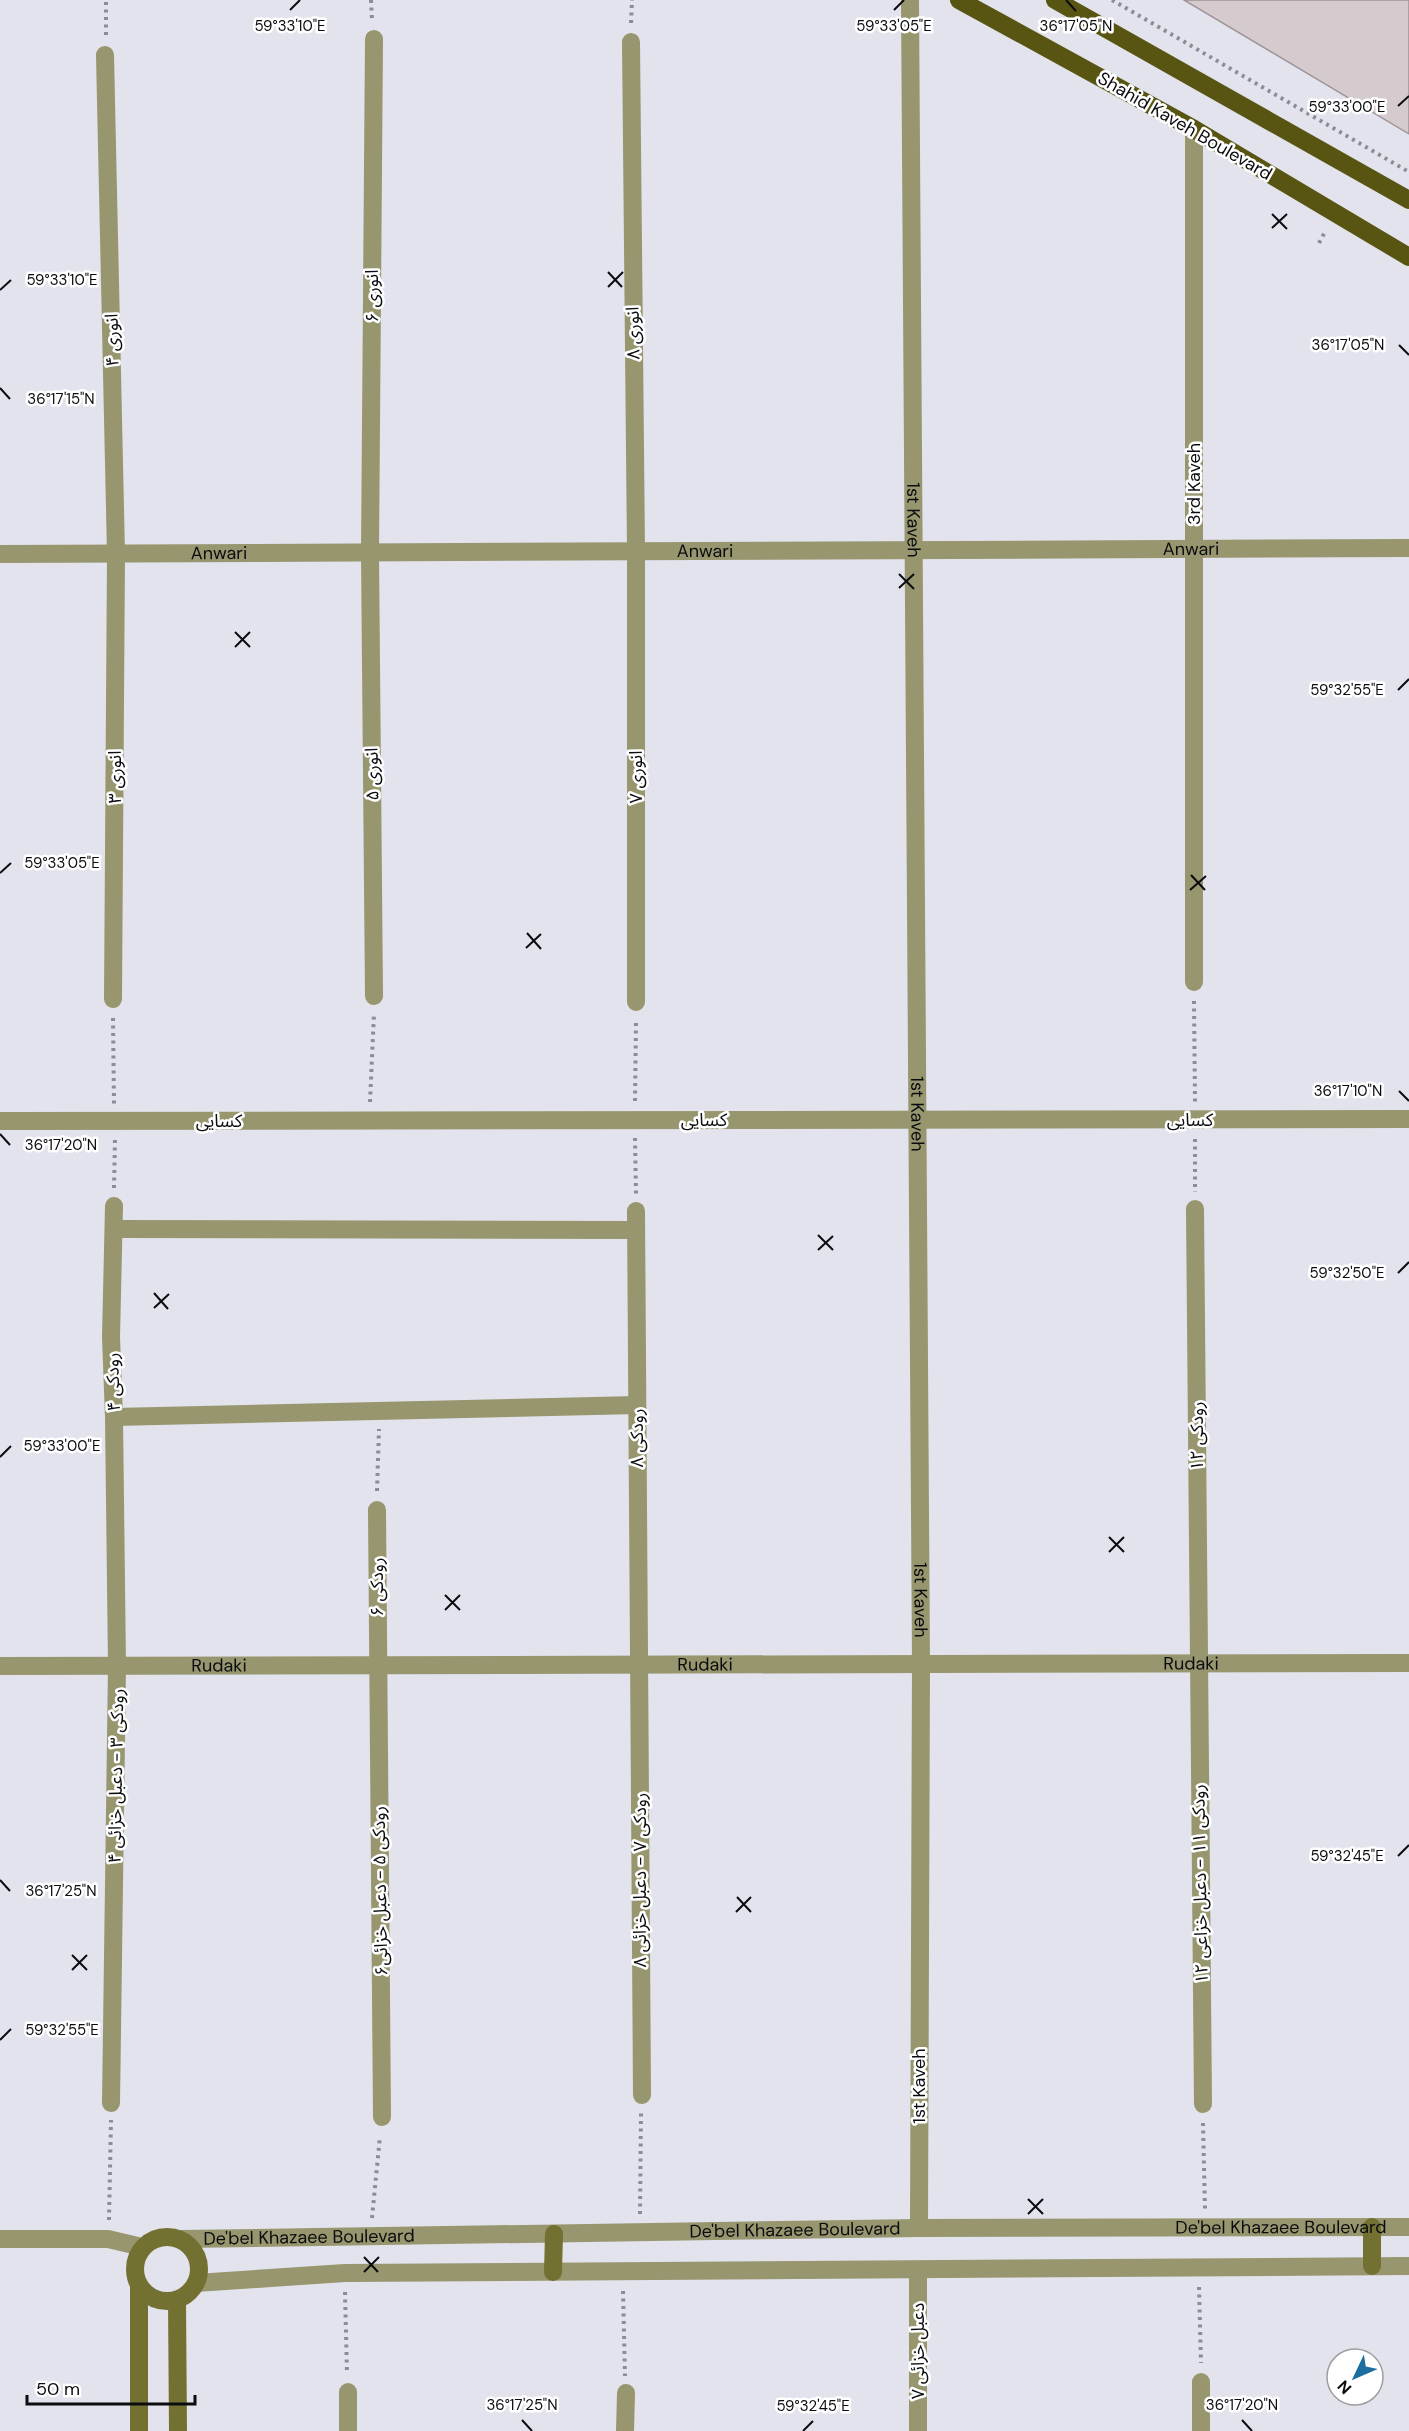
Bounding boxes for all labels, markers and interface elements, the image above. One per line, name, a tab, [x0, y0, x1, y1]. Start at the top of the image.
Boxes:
text: 59°33'10"E	[254, 16, 326, 36]
text: 59°33'05"E	[856, 16, 932, 36]
text: 36°17'05"N	[1040, 16, 1112, 36]
street label: Shahid Kaveh Boulevard	[1094, 66, 1276, 186]
text: 59°33'00"E	[1309, 97, 1385, 117]
text: 59°33'10"E	[26, 270, 98, 290]
street label: انوری ۶	[360, 270, 384, 323]
street label: انوری ۸	[621, 306, 645, 360]
street label: انوری ۴	[100, 313, 124, 367]
text: 36°17'05"N	[1312, 335, 1384, 355]
text: 36°17'15"N	[27, 389, 95, 409]
street label: 3rd Kaveh	[1182, 443, 1206, 525]
street label: 1st Kaveh	[901, 482, 926, 558]
street label: Anwari	[1163, 537, 1219, 561]
street label: Anwari	[677, 539, 733, 563]
street label: Anwari	[191, 541, 247, 565]
text: 59°32'55"E	[1310, 680, 1384, 700]
street label: انوری ۵	[360, 747, 384, 801]
street label: انوری ۳	[103, 751, 127, 804]
street label: انوری ۷	[624, 751, 648, 804]
text: 59°33'05"E	[24, 853, 100, 873]
street label: 1st Kaveh	[905, 1076, 930, 1152]
text: 36°17'10"N	[1314, 1081, 1382, 1101]
street label: کسایی	[681, 1108, 728, 1132]
street label: کسایی	[1167, 1108, 1214, 1132]
street label: کسایی	[196, 1109, 243, 1133]
text: 36°17'20"N	[25, 1135, 97, 1155]
text: 59°32'50"E	[1310, 1263, 1384, 1283]
street label: رودکی ۴	[100, 1352, 126, 1412]
street label: رودکی ۱۲	[1185, 1401, 1209, 1471]
street label: رودکی ۸	[625, 1409, 649, 1468]
text: 59°33'00"E	[24, 1436, 100, 1456]
street label: رودکی ۶	[365, 1558, 389, 1617]
street label: 1st Kaveh	[908, 1562, 933, 1638]
street label: Rudaki	[1163, 1651, 1219, 1676]
street label: Rudaki	[677, 1652, 733, 1677]
street label: Rudaki	[191, 1653, 247, 1678]
street label: رودکی ۳ - دعبل خزائی ۴	[102, 1688, 130, 1864]
street label: رودکی ۱۱ - دعبل خزاعی ۱۲	[1186, 1784, 1214, 1984]
street label: رودکی ۷ - دعبل خزائی ۸	[628, 1793, 652, 1967]
street label: رودکی ۵ - دعبل خزائی۶	[367, 1806, 393, 1976]
text: 59°32'45"E	[1310, 1846, 1384, 1866]
text: 36°17'25"N	[25, 1881, 97, 1901]
text: 59°32'55"E	[25, 2020, 99, 2040]
street label: 1st Kaveh	[907, 2048, 931, 2124]
street label: De'bel Khazaee Boulevard	[1175, 2215, 1387, 2239]
street label: De'bel Khazaee Boulevard	[689, 2216, 901, 2243]
street label: De'bel Khazaee Boulevard	[203, 2224, 415, 2251]
street label: دعبل خزائی ۷	[906, 2303, 930, 2399]
north arrow	[1325, 2347, 1385, 2407]
scale bar	[27, 2368, 195, 2406]
text: N	[1333, 2376, 1356, 2399]
text: 50 m	[36, 2377, 80, 2401]
text: 36°17'25"N	[486, 2395, 558, 2415]
text: 36°17'20"N	[1206, 2395, 1278, 2415]
text: 59°32'45"E	[776, 2396, 850, 2416]

